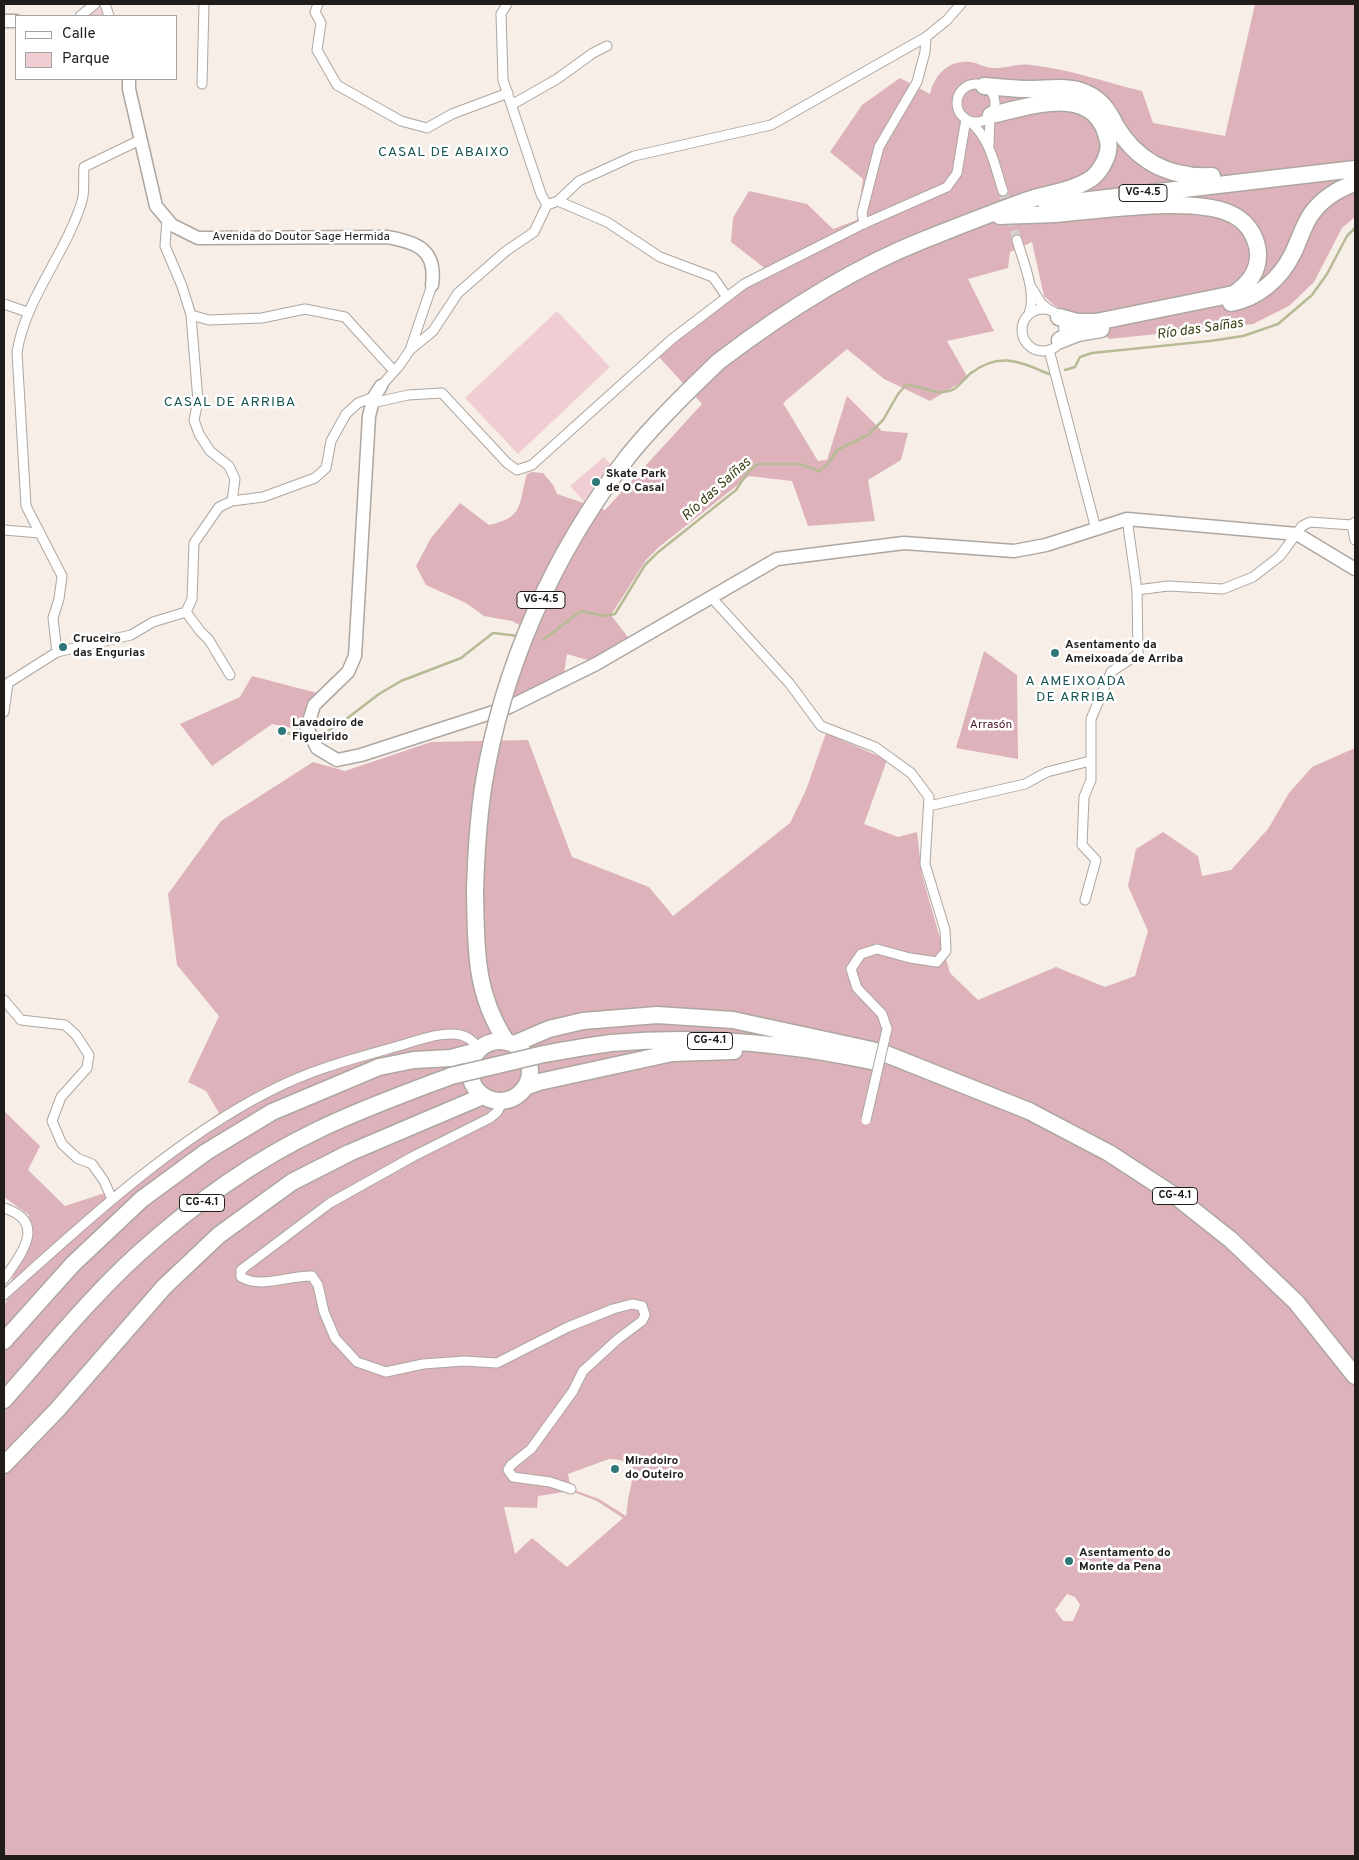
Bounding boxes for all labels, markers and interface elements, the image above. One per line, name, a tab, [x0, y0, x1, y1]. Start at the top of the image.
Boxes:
legend	[15, 15, 178, 80]
text: Calle	[62, 25, 96, 44]
text: Parque	[62, 50, 110, 69]
district label: CASAL DE ABAIXO	[376, 145, 512, 161]
road number: VG-4.5	[1119, 184, 1167, 202]
street label: Avenida do Doutor Sage Hermida	[212, 231, 390, 245]
water label: Río das Saíñas	[1156, 316, 1244, 344]
district label: CASAL DE ARRIBA	[162, 395, 298, 411]
water label: Río das Saíñas	[679, 455, 755, 525]
place label: Skate Park de O Casal	[606, 468, 667, 496]
marker: Skate Park de O Casal	[590, 476, 602, 488]
road number: VG-4.5	[517, 592, 565, 608]
place label: Cruceiro das Engurias	[73, 633, 145, 661]
place label: Asentamento da Ameixoada de Arriba	[1065, 639, 1183, 667]
marker: Cruceiro das Engurias	[57, 641, 69, 653]
marker: Asentamento da Ameixoada de Arriba	[1049, 647, 1061, 659]
district label: A AMEIXOADA DE ARRIBA	[1024, 674, 1128, 706]
place label: Lavadoiro de Figueirido	[292, 717, 364, 745]
park label: Arrasón	[970, 719, 1012, 733]
marker: Lavadoiro de Figueirido	[276, 725, 288, 737]
road number: CG-4.1	[688, 1032, 732, 1050]
road number: CG-4.1	[1152, 1188, 1198, 1204]
road number: CG-4.1	[180, 1194, 224, 1212]
place label: Miradoiro do Outeiro	[625, 1455, 684, 1483]
marker: Miradoiro do Outeiro	[609, 1463, 621, 1475]
place label: Asentamento do Monte da Pena	[1079, 1547, 1171, 1575]
marker: Asentamento do Monte da Pena	[1063, 1555, 1075, 1567]

